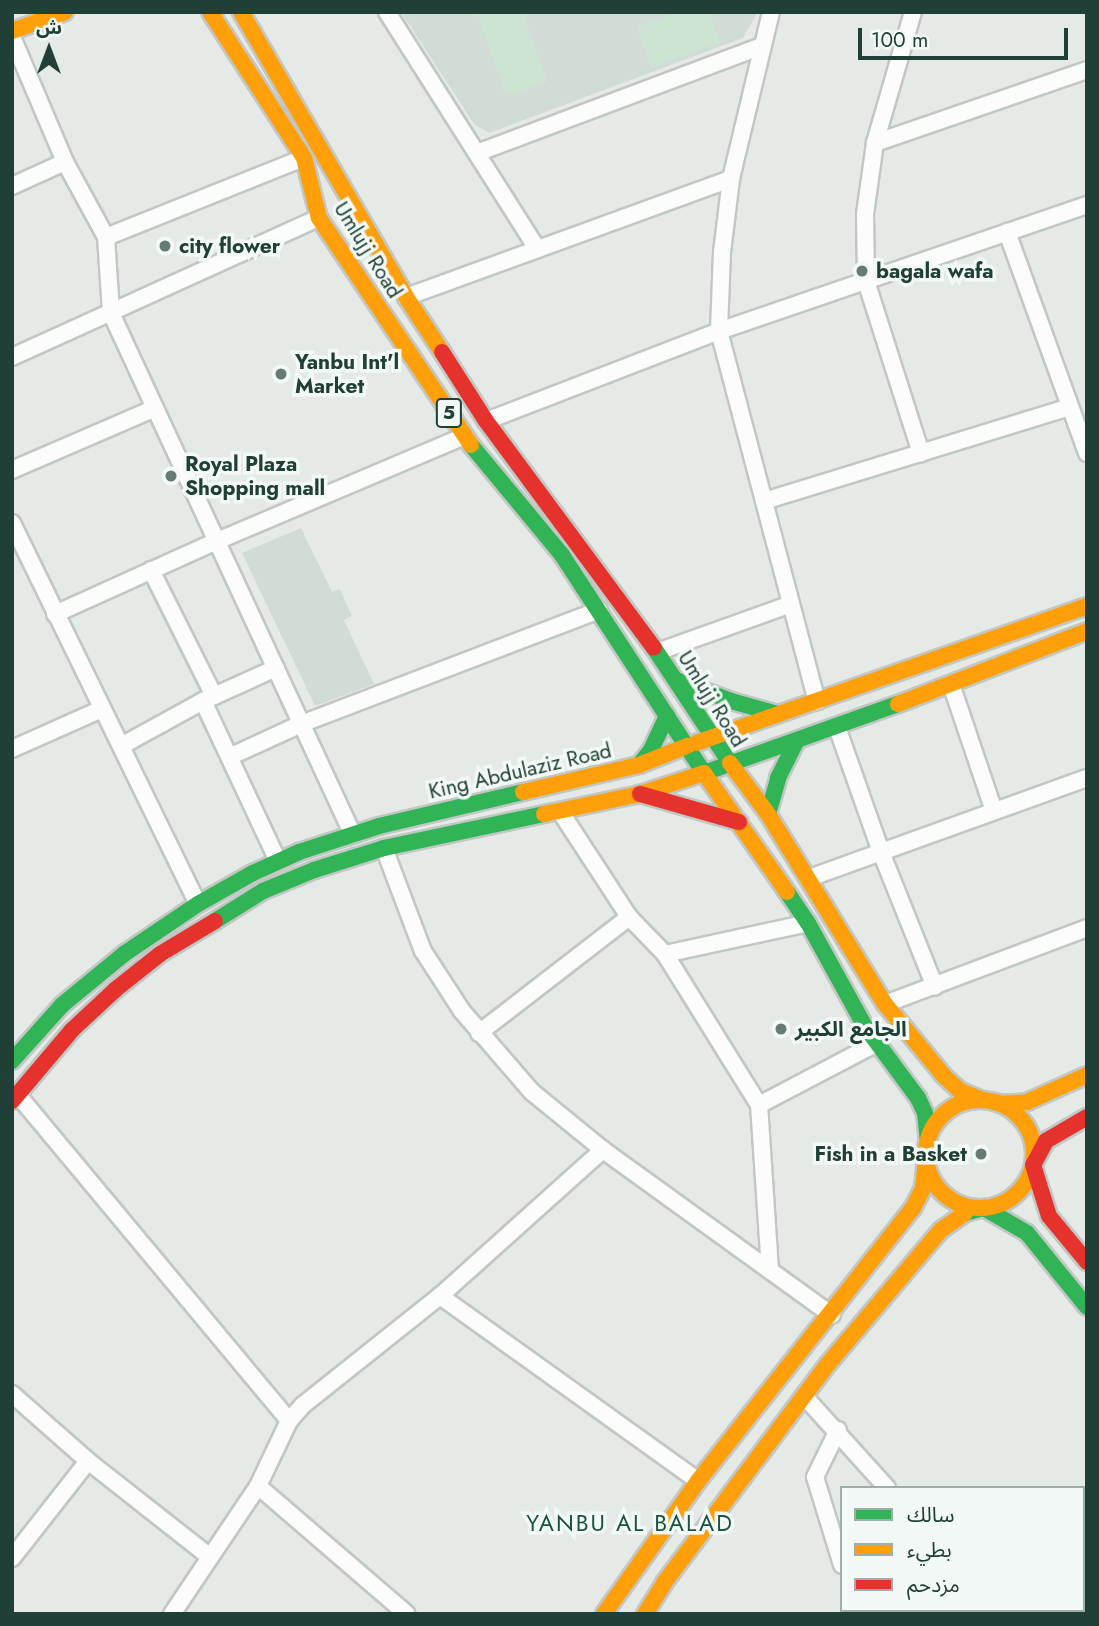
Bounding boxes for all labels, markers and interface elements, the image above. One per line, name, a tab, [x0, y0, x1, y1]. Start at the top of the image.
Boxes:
north arrow	[14, 14, 84, 84]
text: ش	[36, 14, 62, 41]
scale bar	[861, 14, 1071, 58]
text: 100 m	[871, 25, 928, 55]
street label: Umlujj Road	[329, 197, 407, 303]
place label: city flower	[179, 233, 280, 259]
marker: city flower	[157, 238, 173, 254]
place label: bagala wafa	[876, 258, 994, 284]
marker: bagala wafa	[854, 263, 870, 279]
place label: Yanbu Int'l Market	[295, 349, 399, 399]
marker: Yanbu Int'l Market	[273, 366, 289, 382]
road number: 5	[435, 398, 463, 428]
place label: Royal Plaza Shopping mall	[185, 451, 325, 501]
marker: Royal Plaza Shopping mall	[163, 468, 179, 484]
street label: Umlujj Road	[673, 646, 751, 752]
street label: King Abdulaziz Road	[426, 738, 614, 804]
place label: الجامع الكبير	[795, 1016, 907, 1042]
marker: الجامع الكبير	[773, 1021, 789, 1037]
place label: Fish in a Basket	[815, 1141, 967, 1167]
marker: Fish in a Basket	[973, 1146, 989, 1162]
legend	[840, 1486, 1085, 1612]
text: سالك	[907, 1500, 954, 1530]
district label: YANBU AL BALAD	[528, 1509, 732, 1537]
text: بطيء	[907, 1535, 952, 1565]
text: مزدحم	[907, 1570, 960, 1600]

